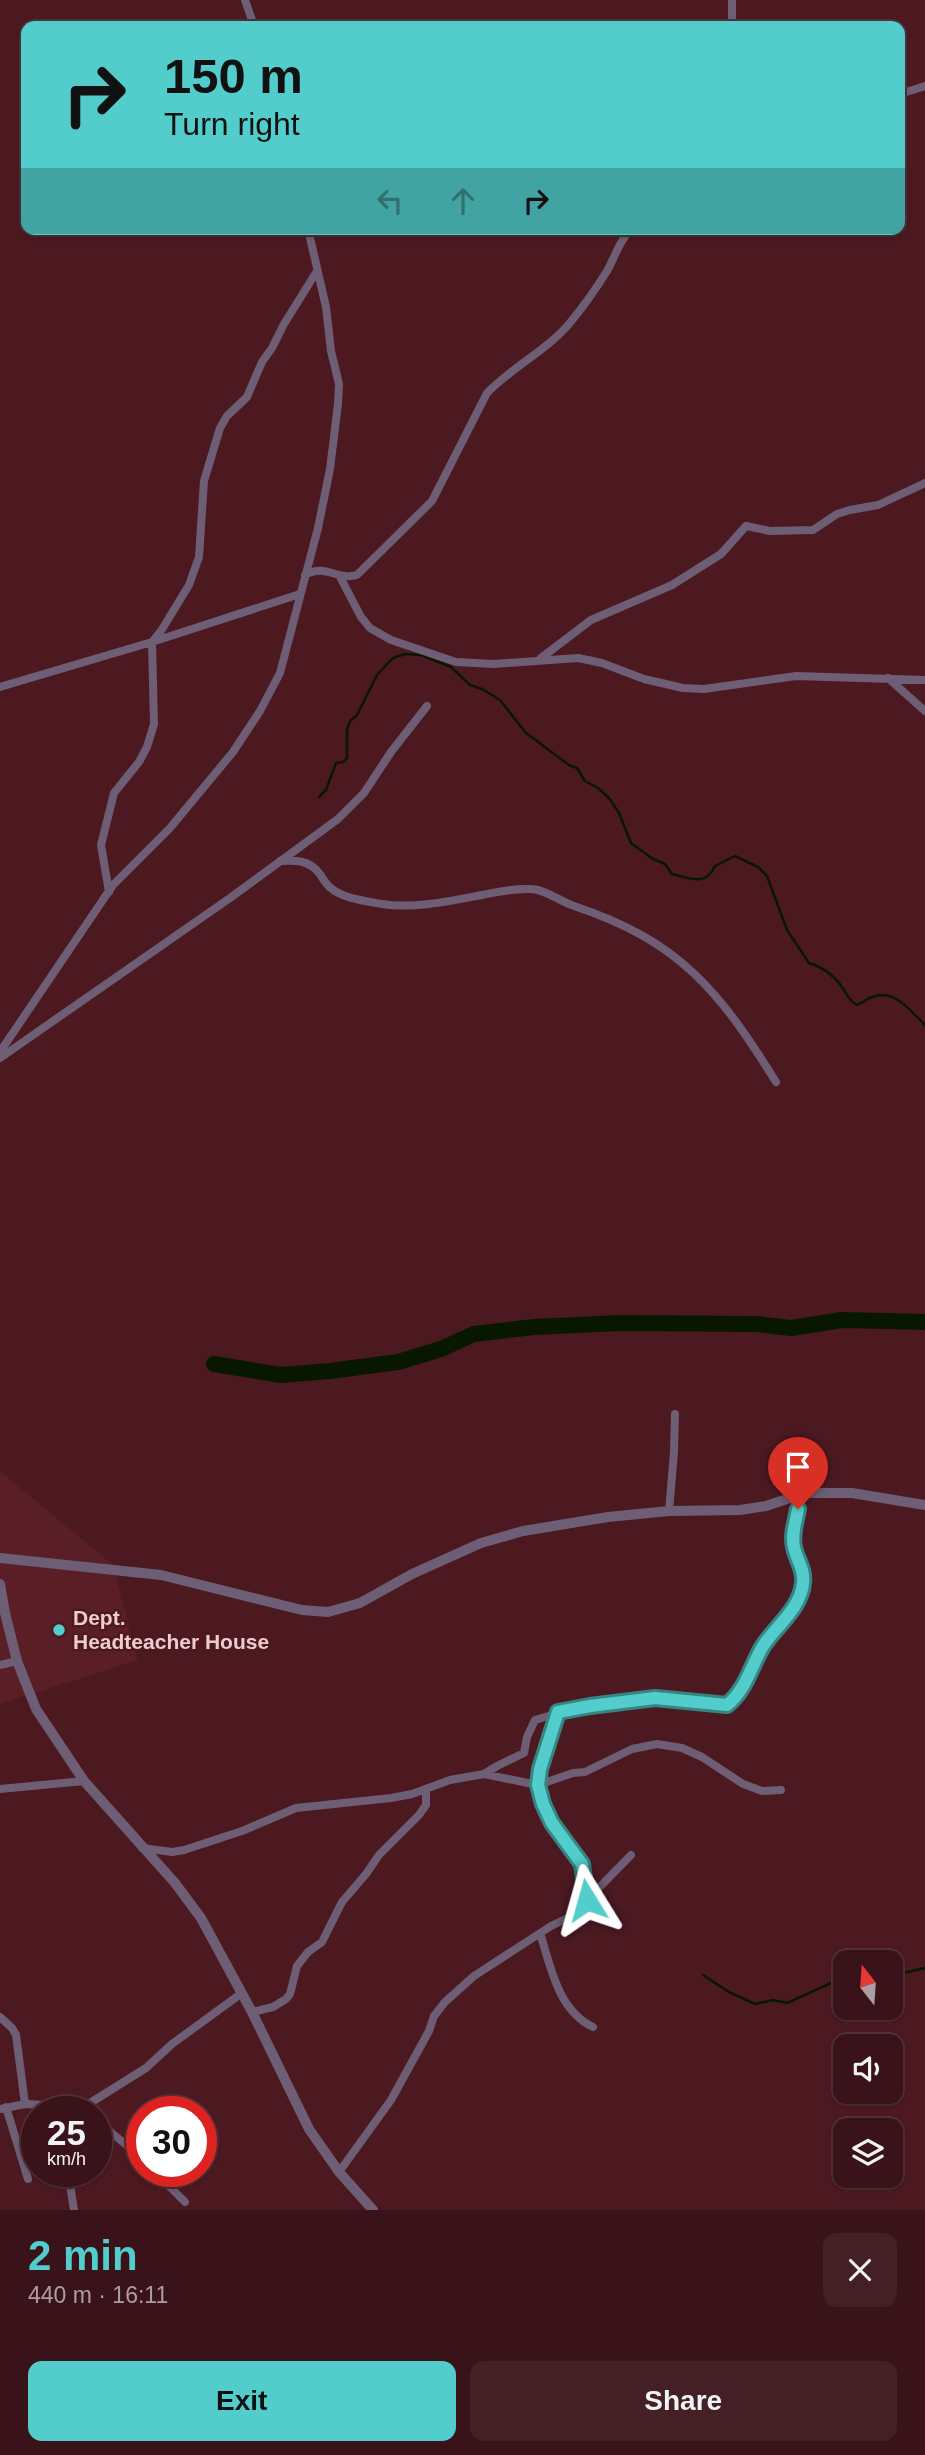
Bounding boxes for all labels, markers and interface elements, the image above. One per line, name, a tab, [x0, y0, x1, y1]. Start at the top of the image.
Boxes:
icon: right	[49, 49, 140, 140]
text: 150 m	[164, 49, 303, 103]
text: Turn right	[164, 106, 300, 142]
icon: left	[371, 182, 409, 220]
icon: ahead	[444, 182, 482, 220]
icon: right	[517, 182, 555, 220]
pin	[768, 1437, 828, 1509]
icon: arrive	[779, 1448, 817, 1486]
place label: Dept. Headteacher House	[73, 1606, 269, 1653]
marker: Dept. Headteacher House	[51, 1622, 67, 1638]
position arrow	[550, 1863, 624, 1937]
north arrow	[833, 1950, 903, 2020]
map controls	[833, 1950, 903, 2188]
button: sound	[833, 2034, 903, 2104]
speed limit sign: 30	[126, 2096, 217, 2187]
text: 25	[47, 2113, 86, 2152]
button: layers	[833, 2118, 903, 2188]
text: km/h	[47, 2149, 86, 2169]
text: 2 min	[28, 2232, 138, 2279]
button: close	[823, 2233, 897, 2307]
text: 440 m · 16:11	[28, 2282, 168, 2308]
button: Exit	[28, 2361, 456, 2441]
button: Share	[470, 2361, 897, 2441]

